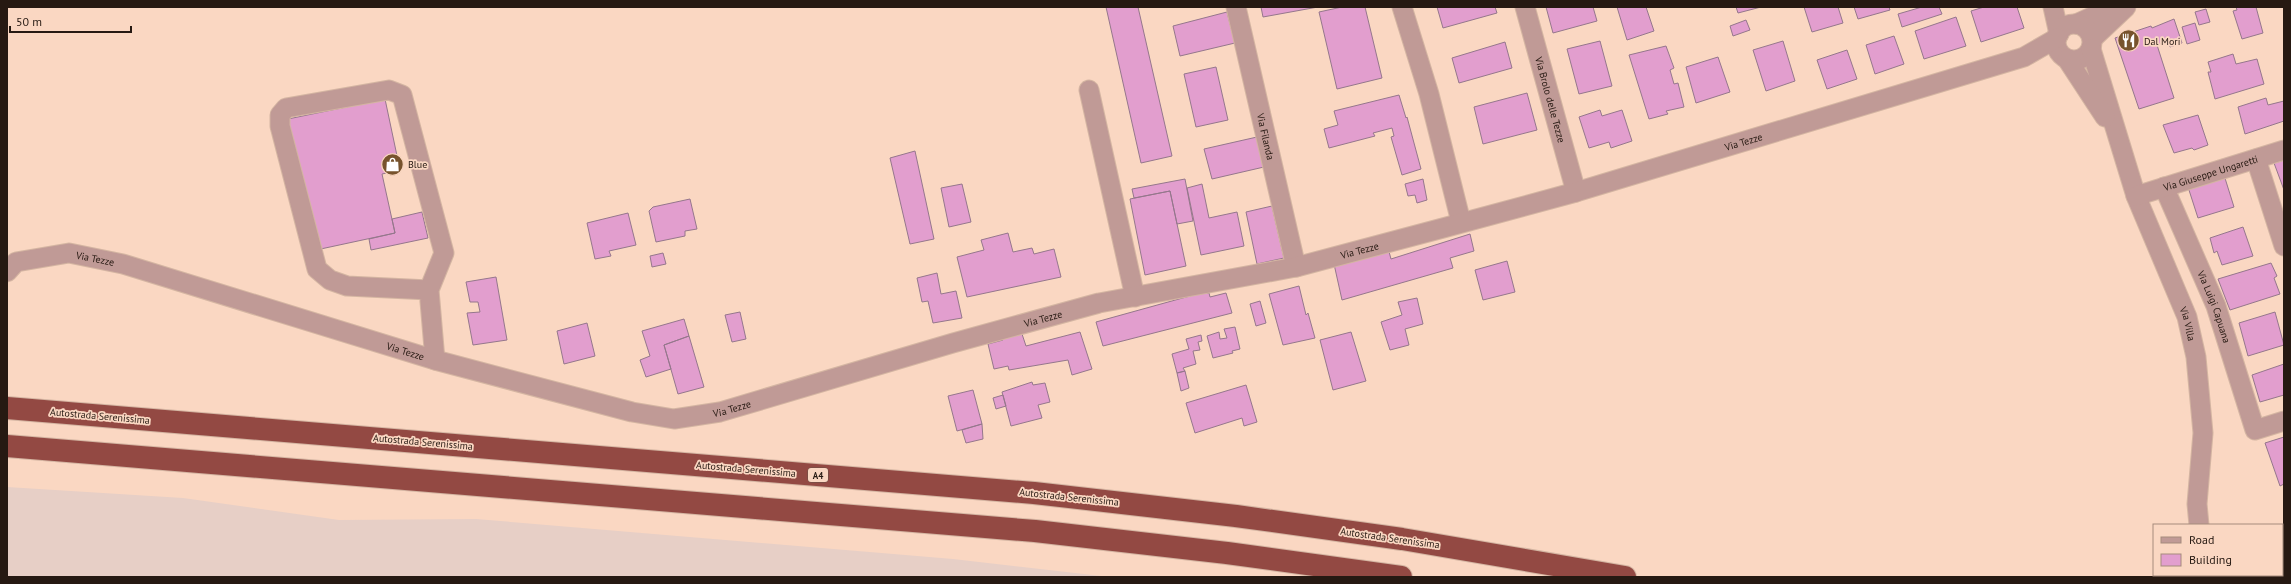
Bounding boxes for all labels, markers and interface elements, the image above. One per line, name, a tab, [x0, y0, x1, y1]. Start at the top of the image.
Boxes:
scale bar	[10, 8, 131, 34]
text: 50 m	[16, 14, 42, 29]
restaurant icon: Dal Mori	[2116, 28, 2142, 54]
place label: Dal Mori	[2144, 35, 2180, 48]
street label: Via Brolo delle Tezze	[1532, 54, 1569, 144]
street label: Via Filanda	[1254, 111, 1278, 161]
street label: Via Tezze	[1722, 130, 1764, 154]
shop icon: Blue	[380, 151, 406, 177]
street label: Via Giuseppe Ungaretti	[2161, 152, 2259, 194]
place label: Blue	[408, 158, 427, 171]
street label: Via Tezze	[1338, 239, 1380, 262]
street label: Via Tezze	[74, 248, 116, 269]
street label: Via Luigi Capuana	[2194, 268, 2234, 345]
street label: Via Villa	[2177, 304, 2199, 342]
street label: Via Tezze	[1022, 307, 1064, 330]
street label: Via Tezze	[384, 339, 426, 363]
street label: Via Tezze	[711, 397, 752, 420]
street label: Autostrada Serenissima	[50, 405, 150, 427]
street label: Autostrada Serenissima	[373, 431, 473, 453]
street label: Autostrada Serenissima	[696, 458, 796, 480]
road number: A4	[808, 468, 828, 482]
street label: Autostrada Serenissima	[1019, 485, 1119, 509]
legend	[2153, 524, 2283, 576]
street label: Autostrada Serenissima	[1340, 525, 1440, 551]
text: Road	[2189, 532, 2214, 547]
text: Building	[2189, 552, 2232, 567]

